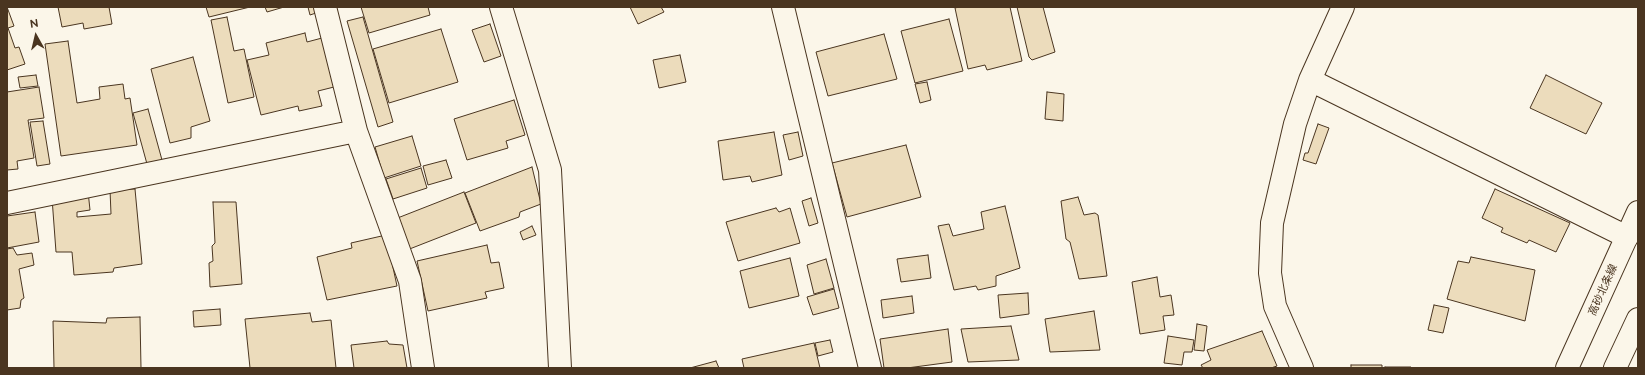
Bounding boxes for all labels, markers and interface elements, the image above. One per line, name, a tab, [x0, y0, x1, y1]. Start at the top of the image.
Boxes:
north arrow	[16, 16, 56, 56]
text: N	[29, 17, 39, 31]
street label: 高砂北条線	[1586, 262, 1620, 318]

